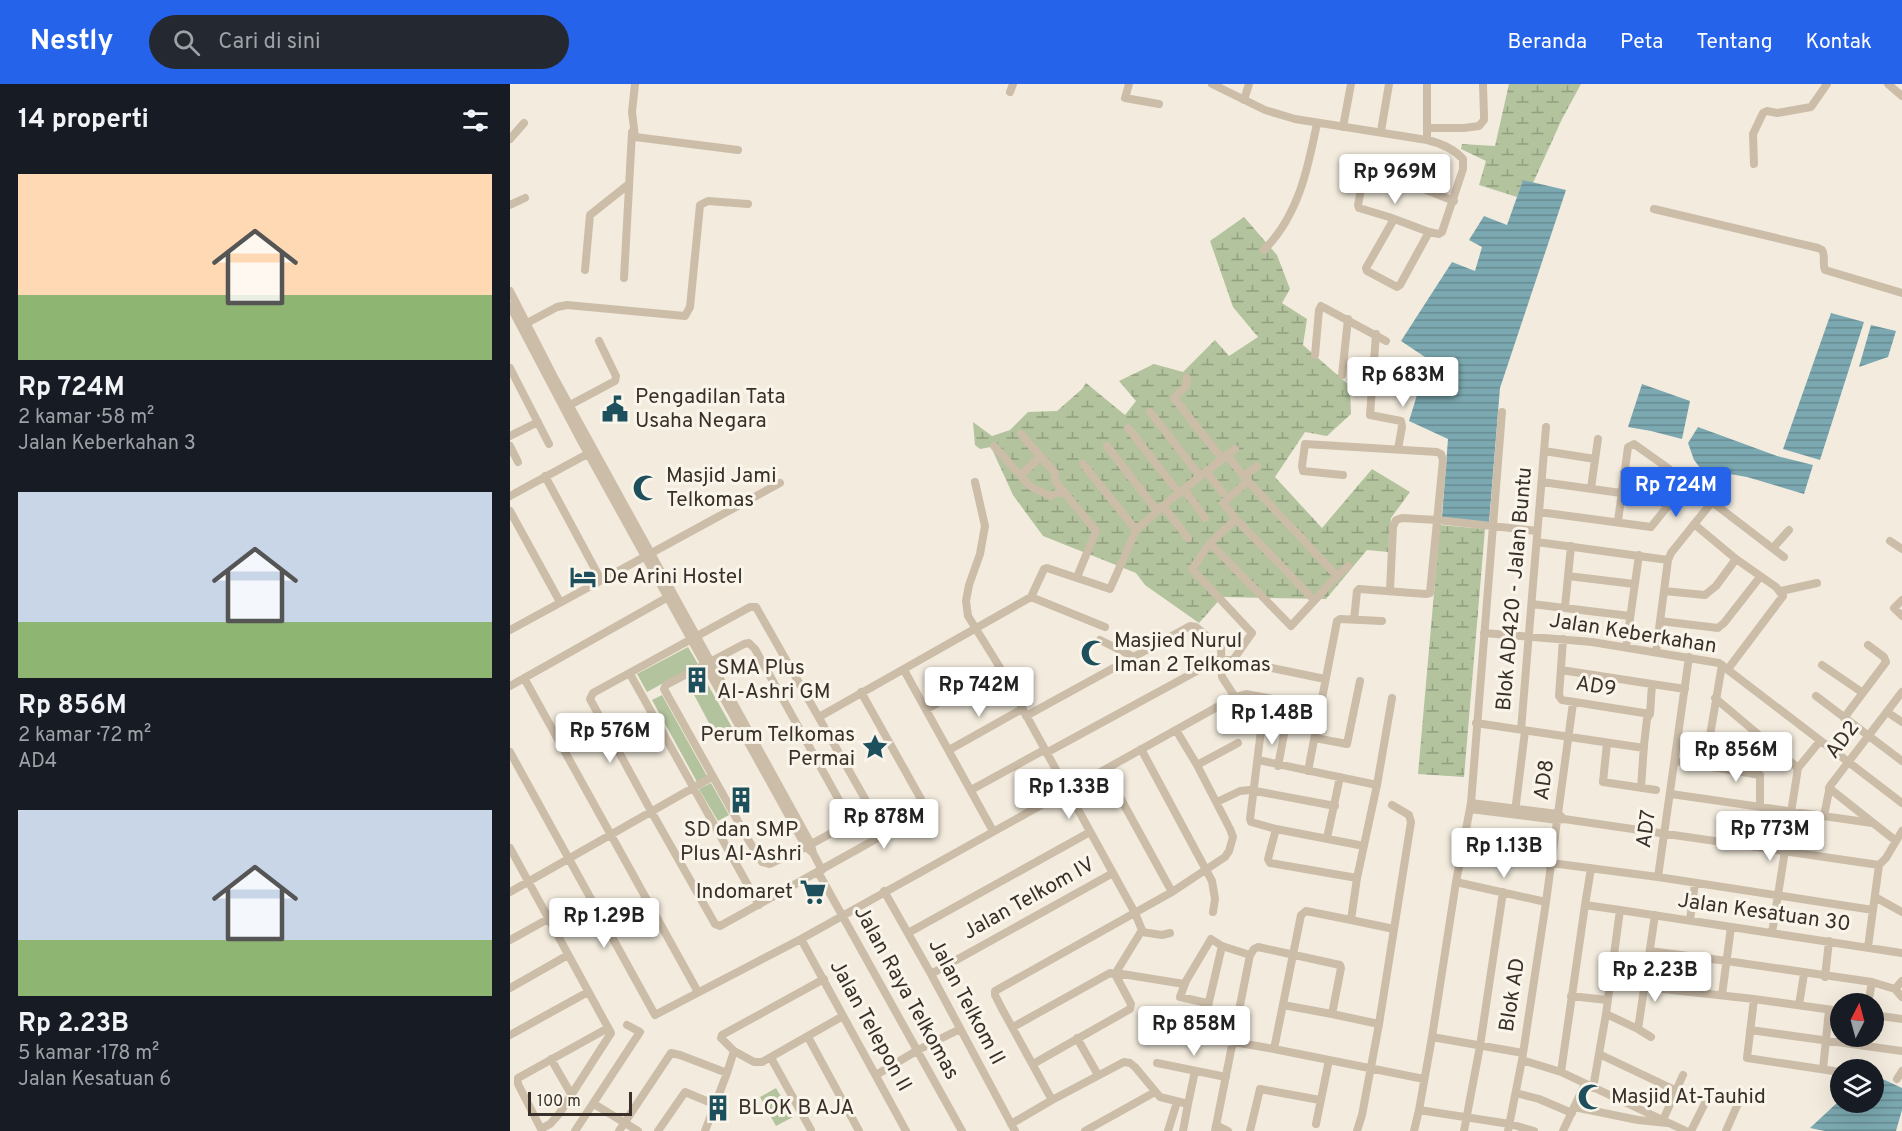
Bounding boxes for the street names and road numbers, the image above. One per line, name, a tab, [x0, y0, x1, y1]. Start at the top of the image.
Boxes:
street label: Blok AD420 - Jalan Buntu	[1491, 466, 1539, 712]
street label: Jalan Keberkahan	[1547, 607, 1719, 661]
street label: AD9	[1574, 670, 1618, 704]
street label: AD2	[1820, 715, 1866, 765]
street label: AD8	[1529, 758, 1561, 802]
street label: AD7	[1631, 808, 1663, 850]
street label: Jalan Telkom IV	[958, 852, 1100, 946]
street label: Jalan Kesatuan 30	[1676, 888, 1852, 938]
street label: Jalan Raya Telkomas	[847, 901, 965, 1085]
street label: Jalan Telkom II	[921, 934, 1011, 1070]
street label: Jalan Telepon II	[823, 955, 917, 1097]
street label: Blok AD	[1494, 956, 1532, 1034]

